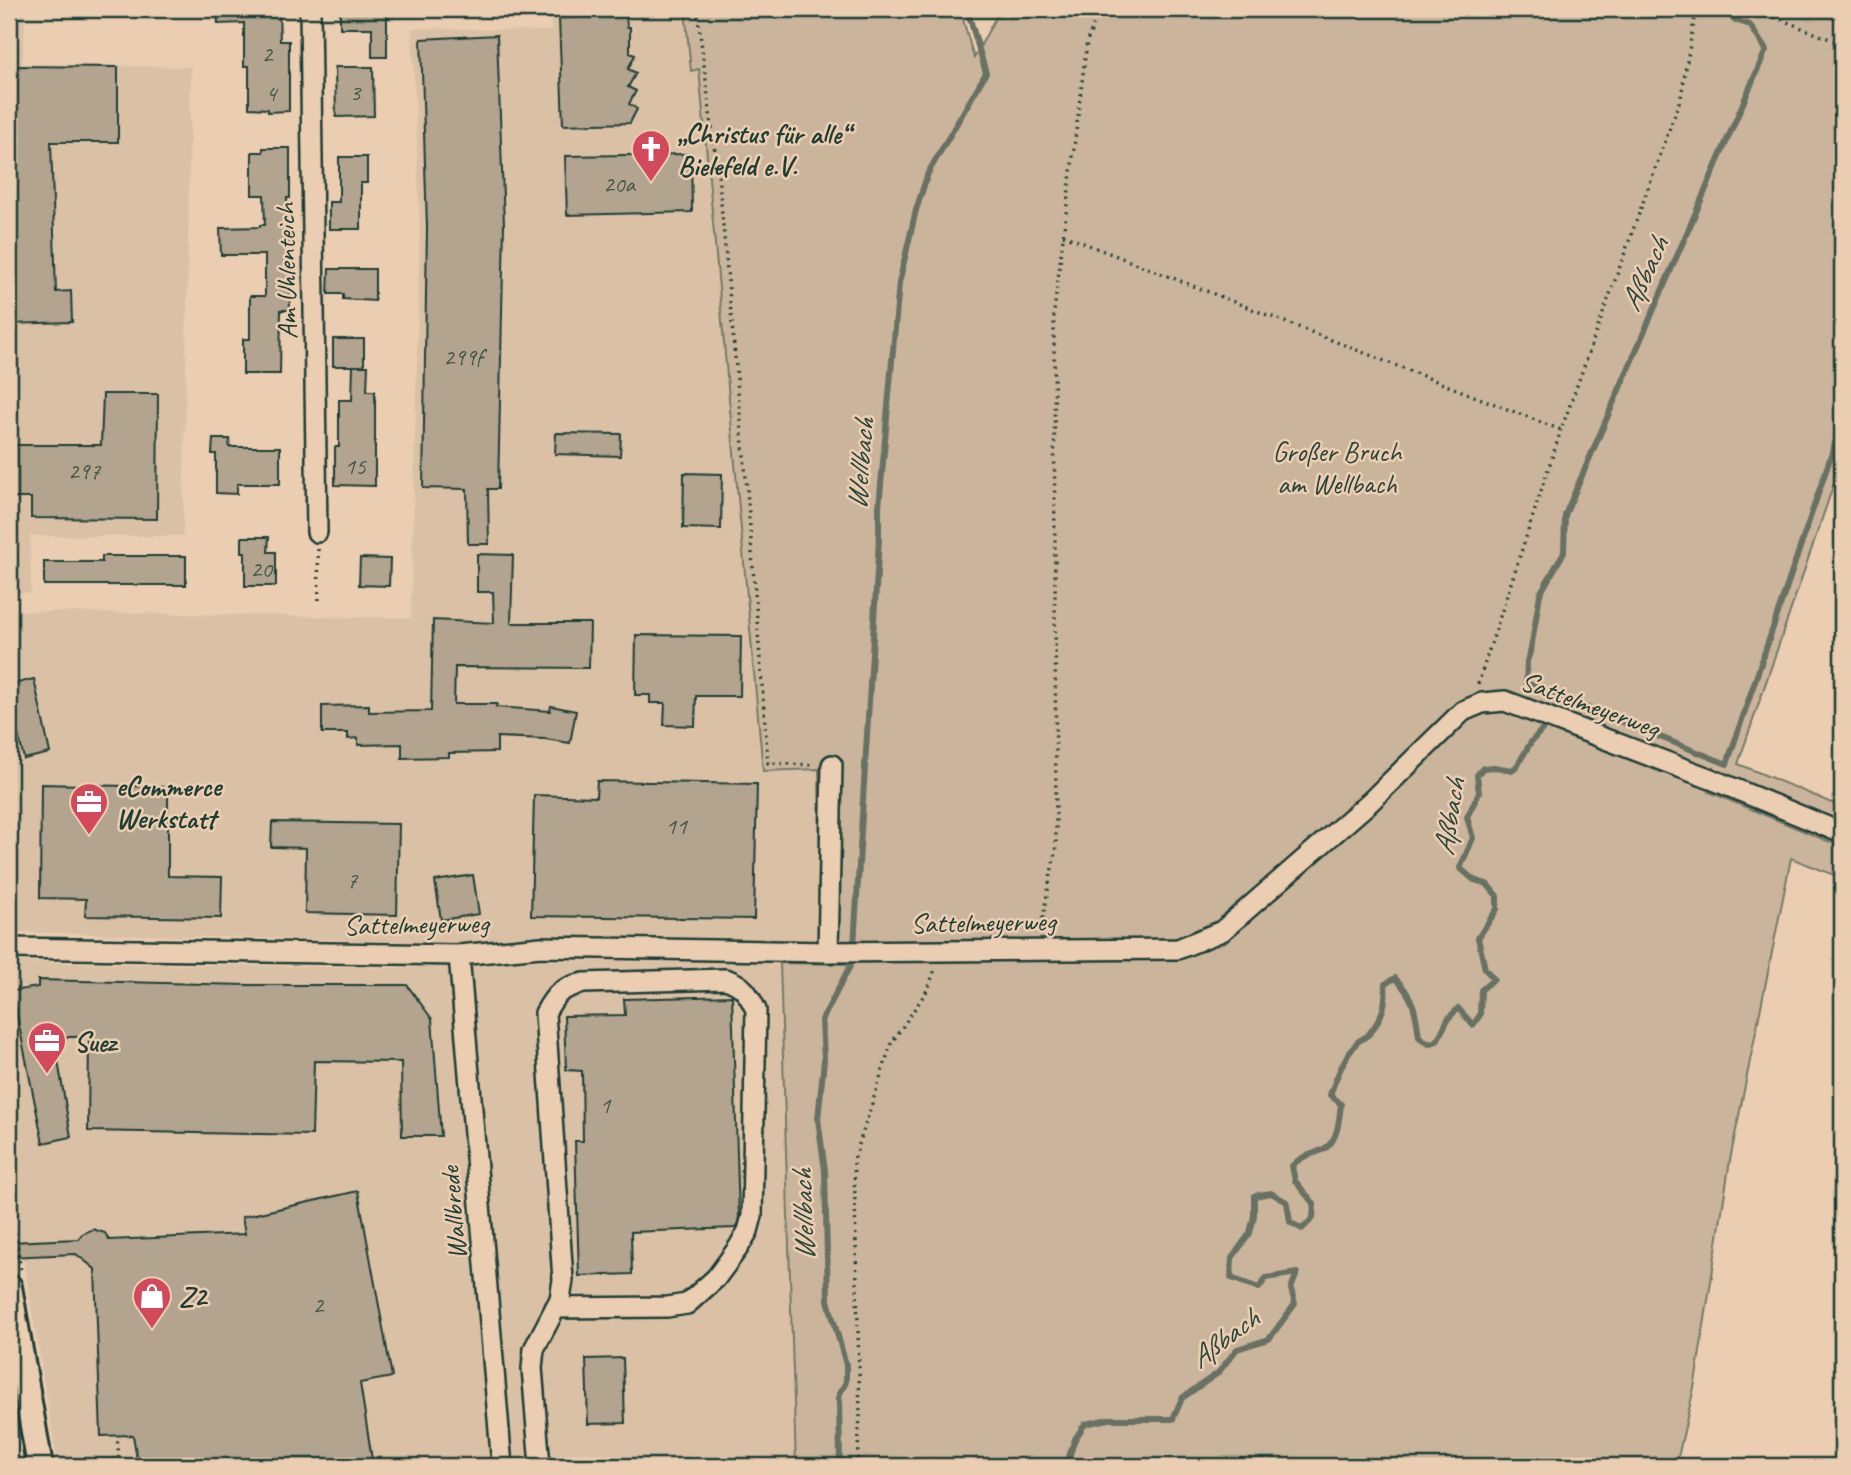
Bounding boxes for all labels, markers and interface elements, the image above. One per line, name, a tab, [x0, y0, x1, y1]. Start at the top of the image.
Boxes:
house number: 2	[262, 39, 275, 69]
house number: 3	[350, 77, 363, 107]
house number: 4	[266, 78, 279, 108]
place label: „Christus für alle“ Bielefeld e.V.	[678, 116, 855, 183]
church icon: „Christus für alle“ Bielefeld e.V.	[630, 128, 672, 183]
house number: 20a	[603, 169, 637, 199]
street label: Am Uhlenteich	[267, 201, 305, 339]
water label: Aßbach	[1611, 229, 1678, 317]
house number: 299f	[443, 342, 488, 372]
water label: Wellbach	[837, 414, 883, 511]
park label: Großer Bruch am Wellbach	[1272, 434, 1404, 501]
house number: 15	[344, 451, 367, 481]
house number: 297	[68, 456, 101, 486]
house number: 20	[250, 554, 274, 584]
street label: Sattelmeyerweg	[1516, 663, 1666, 746]
place label: eCommerce Werkstatt	[116, 769, 224, 836]
water label: Aßbach	[1424, 774, 1474, 858]
office icon: eCommerce Werkstatt	[68, 781, 110, 836]
house number: 11	[665, 811, 688, 841]
house number: 7	[347, 865, 359, 895]
street label: Sattelmeyerweg	[910, 903, 1058, 941]
street label: Sattelmeyerweg	[343, 905, 491, 943]
office icon: Suez	[26, 1020, 68, 1075]
place label: Suez	[74, 1024, 119, 1059]
house number: 1	[600, 1090, 612, 1120]
street label: Wallbrede	[431, 1163, 475, 1261]
water label: Wellbach	[782, 1166, 824, 1261]
shop icon: Z2	[131, 1275, 173, 1330]
place label: Z2	[179, 1279, 209, 1314]
house number: 2	[313, 1290, 326, 1320]
water label: Aßbach	[1182, 1298, 1268, 1376]

